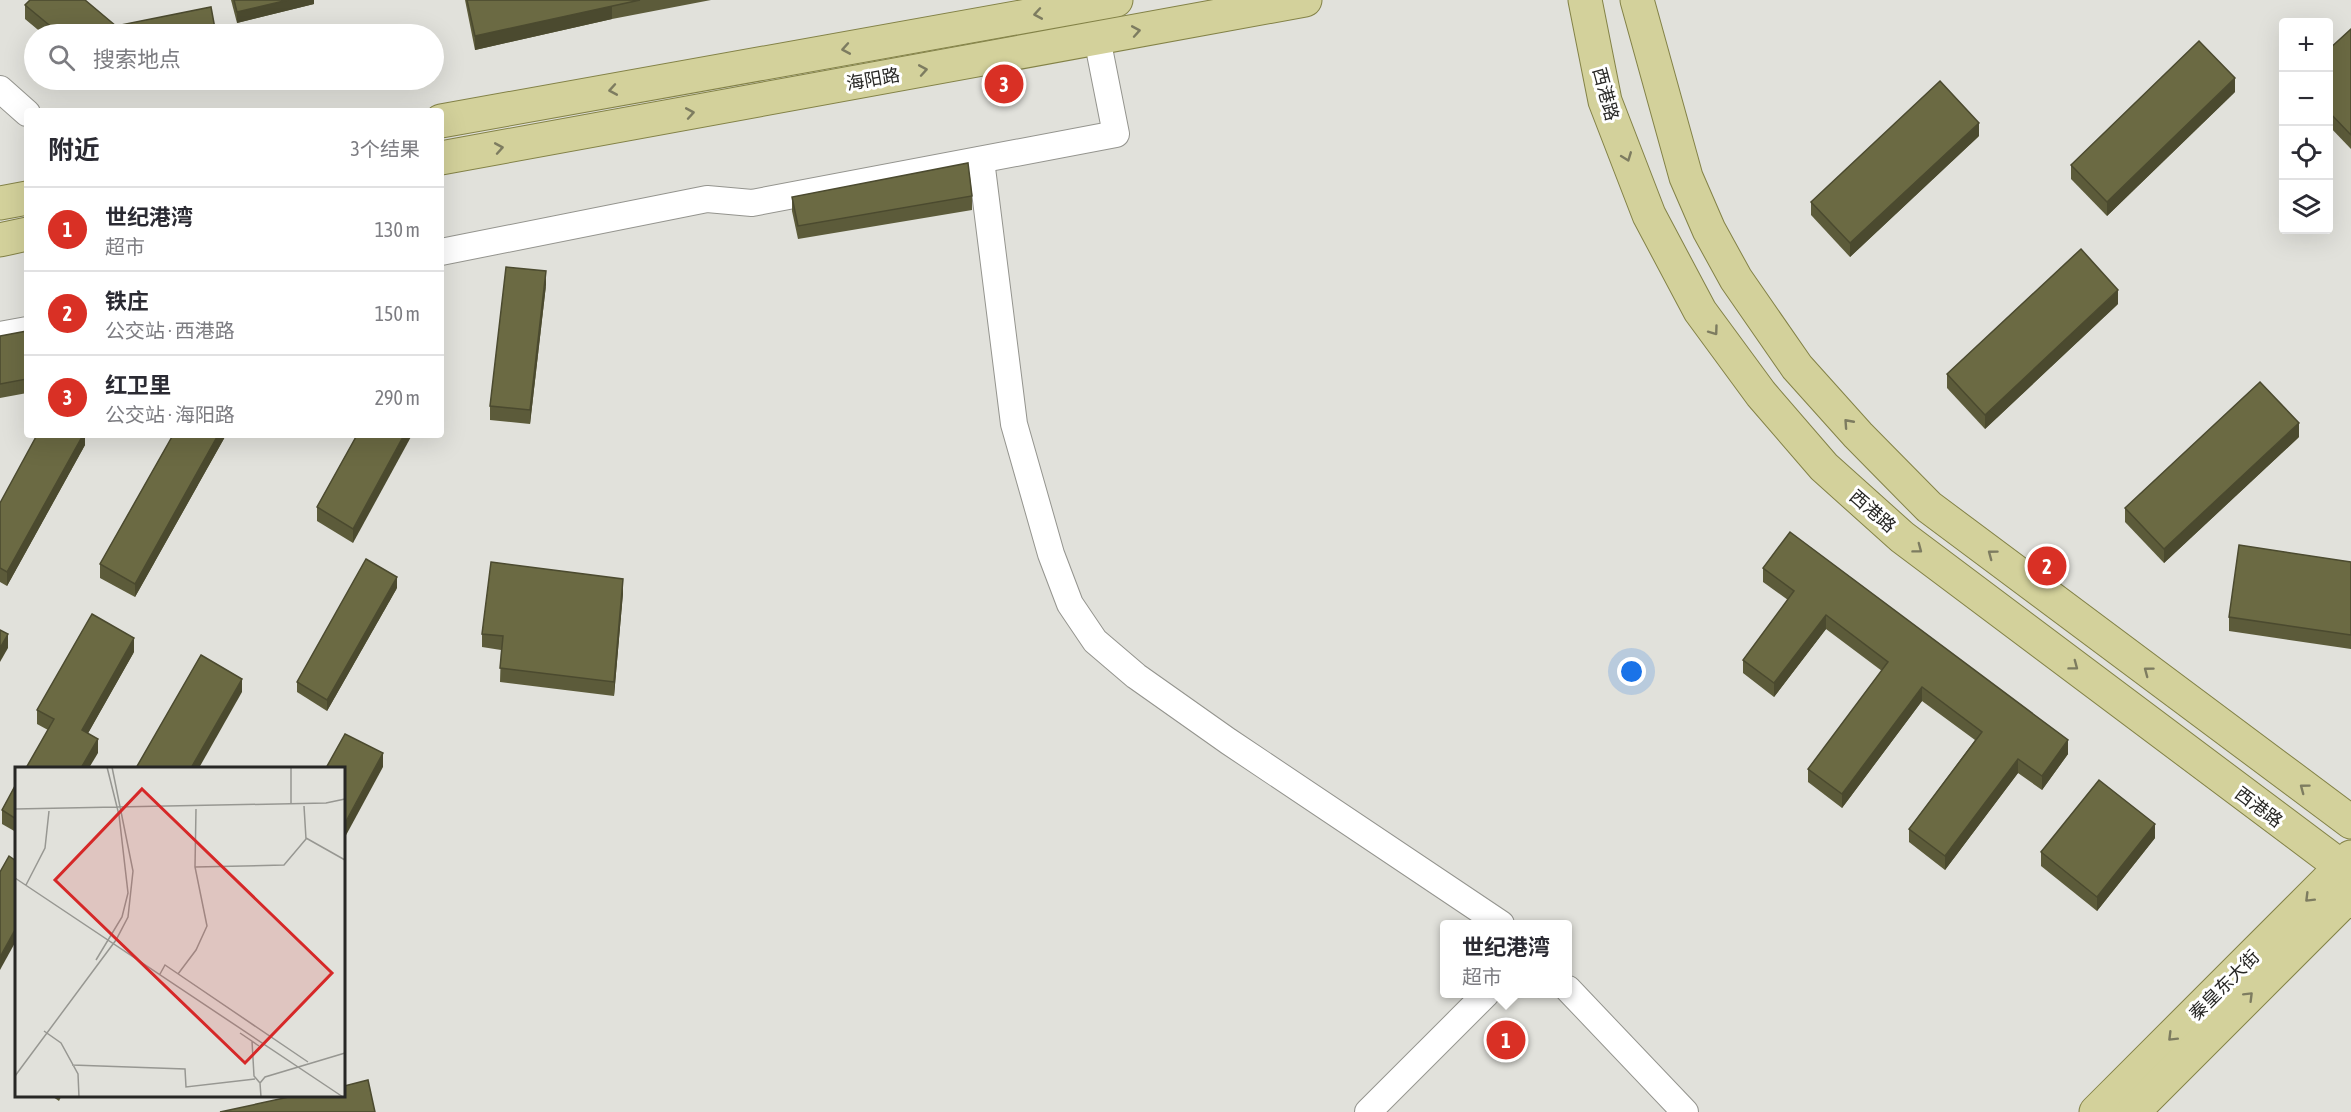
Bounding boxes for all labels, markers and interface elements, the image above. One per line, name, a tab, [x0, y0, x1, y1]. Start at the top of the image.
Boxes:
one-way arrow	[1033, 7, 1043, 20]
map controls	[2279, 18, 2333, 234]
button: +	[2279, 18, 2333, 72]
search box	[24, 24, 444, 90]
one-way arrow	[1131, 25, 1141, 38]
icon: search	[45, 41, 78, 74]
one-way arrow	[841, 42, 850, 54]
text: 搜索地点	[93, 46, 181, 72]
pin: 3	[984, 62, 1024, 106]
street label: 海阳路	[845, 64, 901, 94]
one-way arrow	[918, 64, 928, 77]
street label: 西港路	[1589, 65, 1623, 123]
button: −	[2279, 72, 2333, 126]
one-way arrow	[608, 84, 617, 96]
one-way arrow	[686, 107, 695, 119]
button: locate	[2279, 126, 2333, 180]
text: 附近	[48, 135, 100, 165]
text: 3个结果	[351, 137, 420, 160]
one-way arrow	[493, 142, 503, 155]
one-way arrow	[1619, 152, 1632, 162]
button: layers	[2279, 180, 2333, 234]
text: 世纪港湾	[105, 204, 193, 230]
text: 1	[63, 218, 72, 241]
text: 130 m	[375, 218, 420, 241]
text: 超市	[105, 235, 145, 258]
text: 铁庄	[105, 288, 149, 314]
text: 2	[63, 302, 72, 325]
text: 150 m	[375, 302, 420, 325]
text: 公交站 · 西港路	[105, 319, 235, 342]
one-way arrow	[1707, 324, 1718, 335]
text: 红卫里	[105, 372, 171, 398]
text: 3	[63, 386, 72, 409]
text: 290 m	[375, 386, 420, 409]
text: 公交站 · 海阳路	[105, 403, 235, 426]
one-way arrow	[1844, 419, 1855, 430]
street label: 西港路	[1846, 485, 1900, 537]
one-way arrow	[1912, 542, 1923, 553]
pin: 2	[2028, 544, 2066, 588]
one-way arrow	[1987, 550, 1998, 561]
your location	[1617, 657, 1646, 686]
one-way arrow	[2067, 659, 2078, 670]
one-way arrow	[2143, 667, 2154, 678]
inset map	[15, 767, 345, 1097]
street label: 西港路	[2231, 782, 2287, 832]
one-way arrow	[2299, 784, 2310, 795]
one-way arrow	[2306, 891, 2317, 902]
popup	[1440, 920, 1572, 998]
text: 世纪港湾	[1462, 934, 1550, 960]
street label: 秦皇东大街	[2185, 946, 2263, 1024]
text: 超市	[1462, 965, 1502, 988]
one-way arrow	[2242, 993, 2253, 1003]
pin: 1	[1486, 1018, 1526, 1062]
one-way arrow	[2168, 1029, 2179, 1040]

